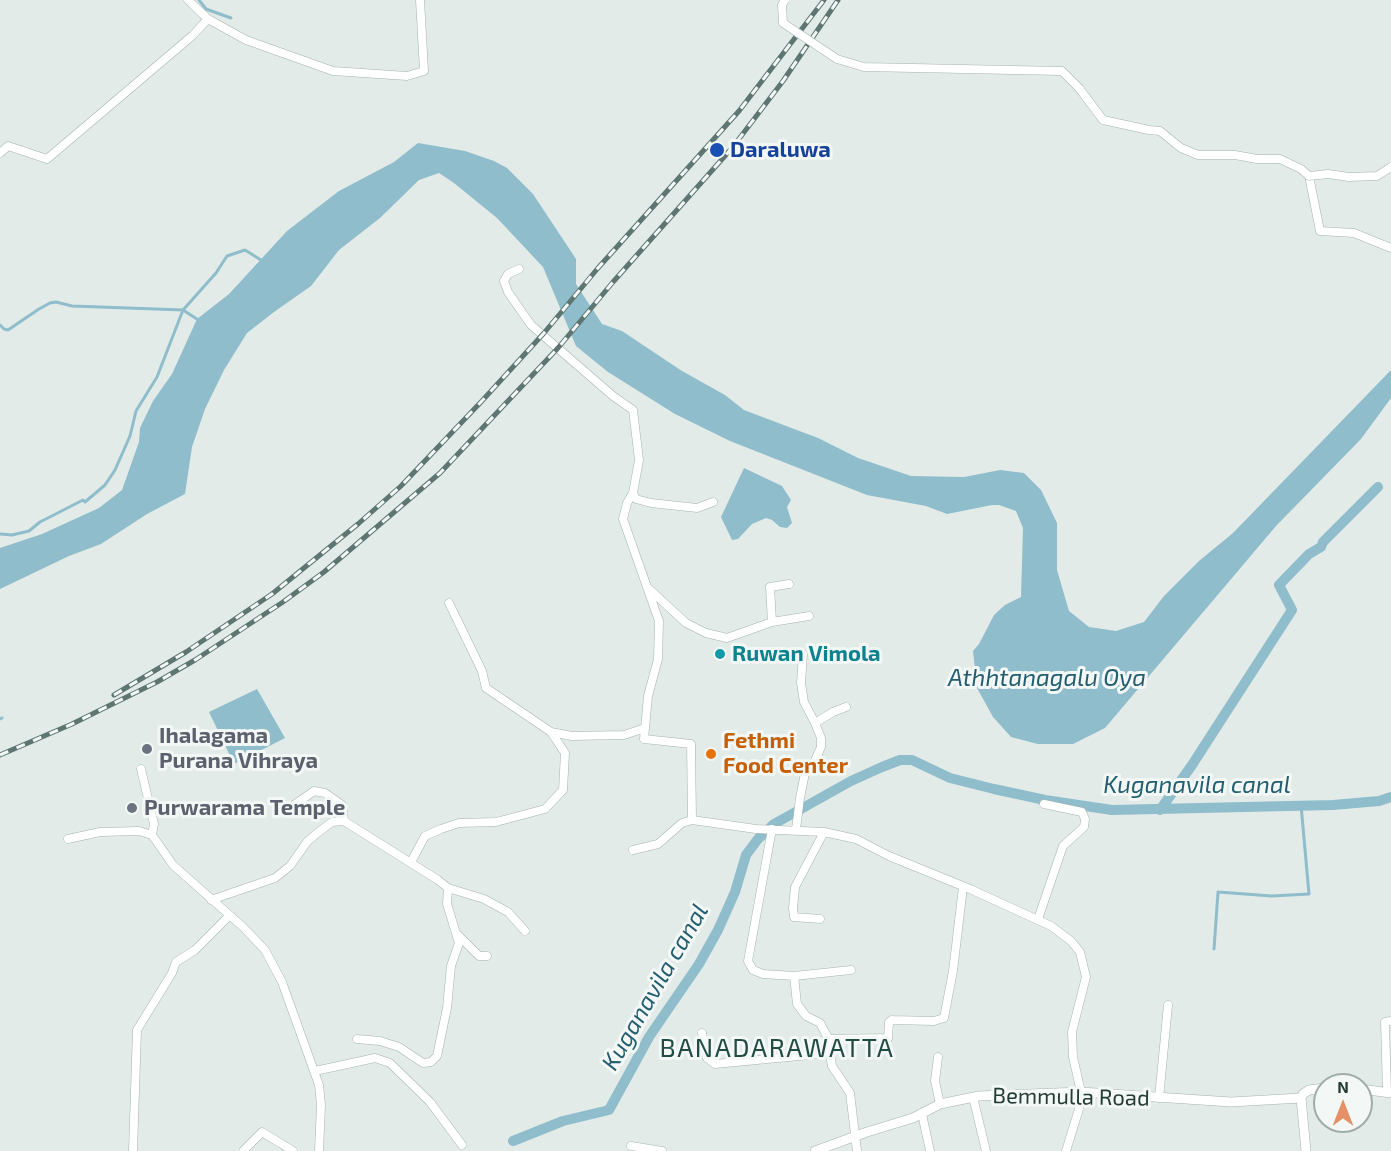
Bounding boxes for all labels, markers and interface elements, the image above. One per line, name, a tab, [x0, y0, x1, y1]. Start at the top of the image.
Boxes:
place label: Daraluwa	[730, 137, 831, 163]
marker: Daraluwa	[708, 141, 726, 159]
place label: Ruwan Vimola	[732, 641, 881, 667]
marker: Ruwan Vimola	[713, 647, 727, 661]
water label: Athhtanagalu Oya	[948, 664, 1146, 692]
place label: Ihalagama Purana Vihraya	[159, 723, 318, 774]
place label: Fethmi Food Center	[723, 728, 848, 780]
marker: Ihalagama Purana Vihraya	[140, 742, 154, 756]
marker: Fethmi Food Center	[704, 747, 718, 761]
water label: Kuganavila canal	[1103, 771, 1291, 799]
place label: Purwarama Temple	[144, 795, 345, 821]
marker: Purwarama Temple	[125, 801, 139, 815]
water label: Kuganavila canal	[596, 899, 714, 1075]
district label: BANADARAWATTA	[660, 1032, 894, 1064]
north arrow	[1313, 1073, 1373, 1133]
text: N	[1337, 1077, 1349, 1096]
street label: Bemmulla Road	[992, 1082, 1150, 1112]

